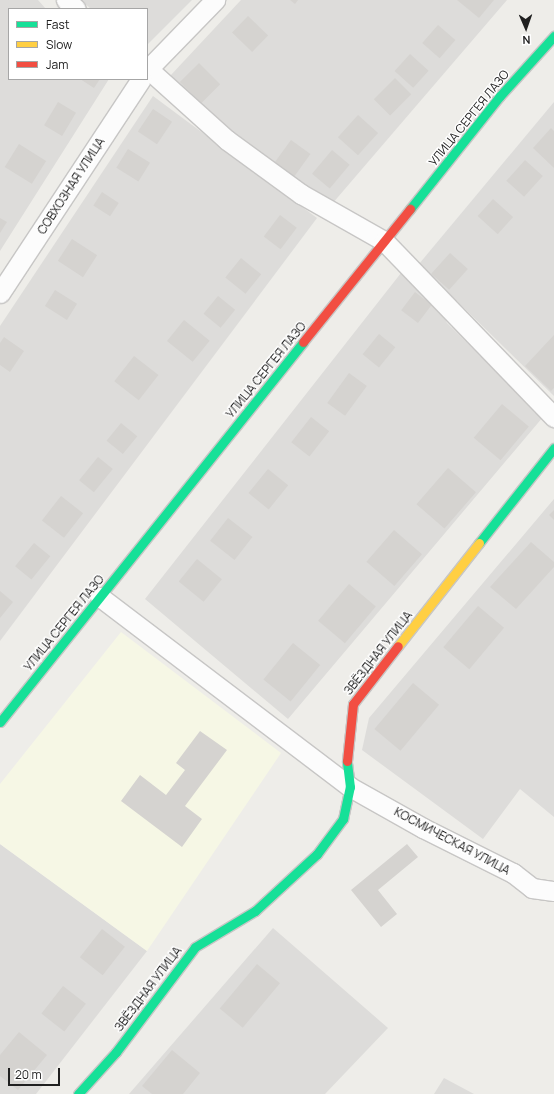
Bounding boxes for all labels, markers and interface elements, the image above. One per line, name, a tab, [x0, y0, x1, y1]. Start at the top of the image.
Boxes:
legend	[8, 8, 148, 80]
north arrow	[506, 8, 546, 48]
text: Fast	[46, 16, 70, 33]
text: N	[522, 33, 531, 48]
text: Slow	[46, 36, 72, 53]
text: Jam	[46, 56, 68, 73]
street label: УЛИЦА СЕРГЕЯ ЛАЗО	[426, 67, 512, 169]
street label: СОВХОЗНАЯ УЛИЦА	[34, 135, 108, 237]
street label: УЛИЦА СЕРГЕЯ ЛАЗО	[223, 319, 309, 421]
street label: УЛИЦА СЕРГЕЯ ЛАЗО	[21, 572, 107, 674]
street label: ЗВЁЗДНАЯ УЛИЦА	[341, 608, 415, 698]
street label: КОСМИЧЕСКАЯ УЛИЦА	[392, 804, 512, 878]
street label: ЗВЁЗДНАЯ УЛИЦА	[111, 944, 185, 1034]
scale bar	[10, 1060, 62, 1086]
text: 20 m	[15, 1066, 42, 1083]

